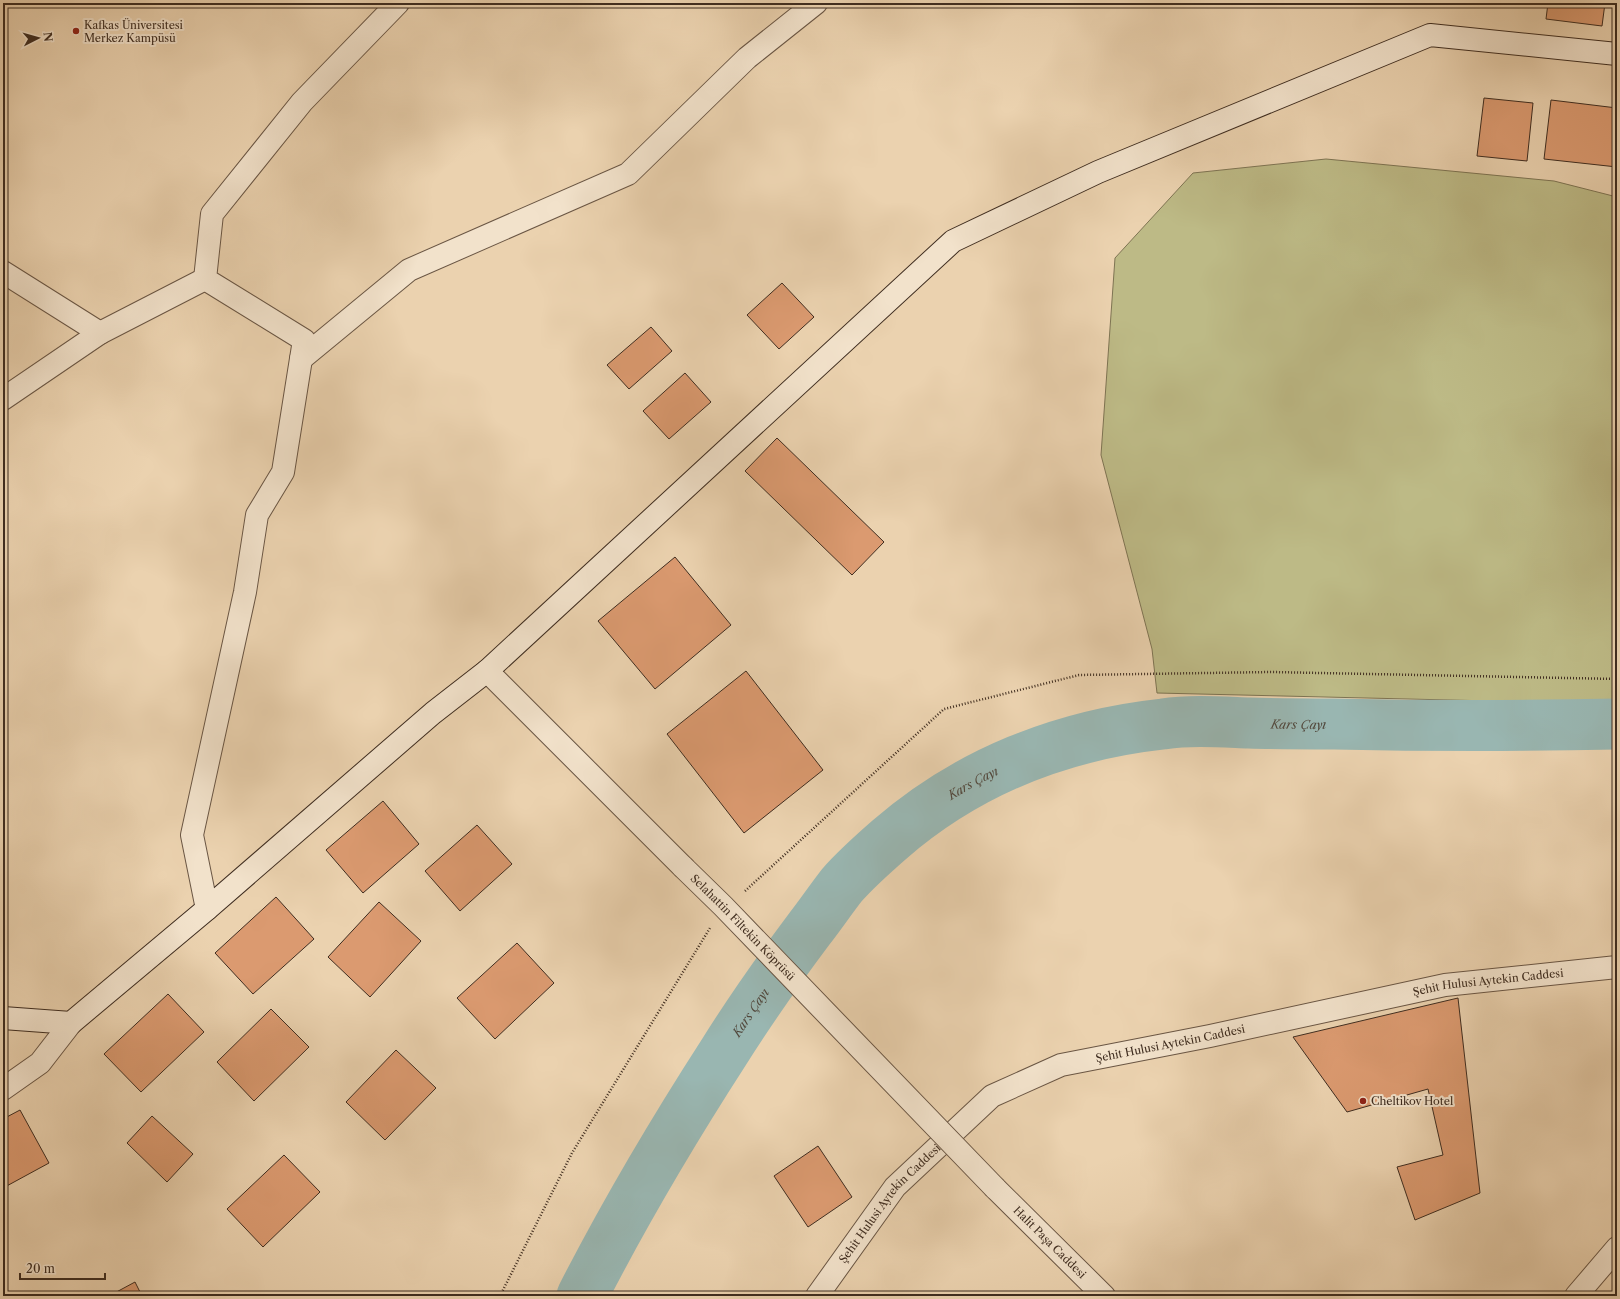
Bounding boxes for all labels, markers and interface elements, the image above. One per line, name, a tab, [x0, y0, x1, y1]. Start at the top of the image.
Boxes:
place label: Kafkas Üniversitesi Merkez Kampüsü	[84, 17, 184, 45]
north arrow	[18, 18, 58, 58]
marker: Kafkas Üniversitesi Merkez Kampüsü	[71, 26, 81, 36]
text: N	[40, 31, 55, 43]
water label: Kars Çayı	[1270, 716, 1326, 731]
water label: Kars Çayı	[944, 763, 1000, 803]
street label: Selahattin Filtekin Köprüsü	[688, 871, 798, 984]
street label: Şehit Hulusi Aytekin Caddesi	[1411, 966, 1565, 999]
water label: Kars Çayı	[728, 985, 772, 1040]
street label: Şehit Hulusi Aytekin Caddesi	[1094, 1022, 1247, 1065]
place label: Cheltikov Hotel	[1371, 1094, 1454, 1108]
marker: Cheltikov Hotel	[1358, 1096, 1368, 1106]
street label: Şehit Hulusi Aytekin Caddesi	[836, 1140, 944, 1266]
street label: Halit Paşa Caddesi	[1010, 1203, 1090, 1282]
scale bar	[20, 1255, 105, 1281]
text: 20 m	[26, 1261, 55, 1276]

